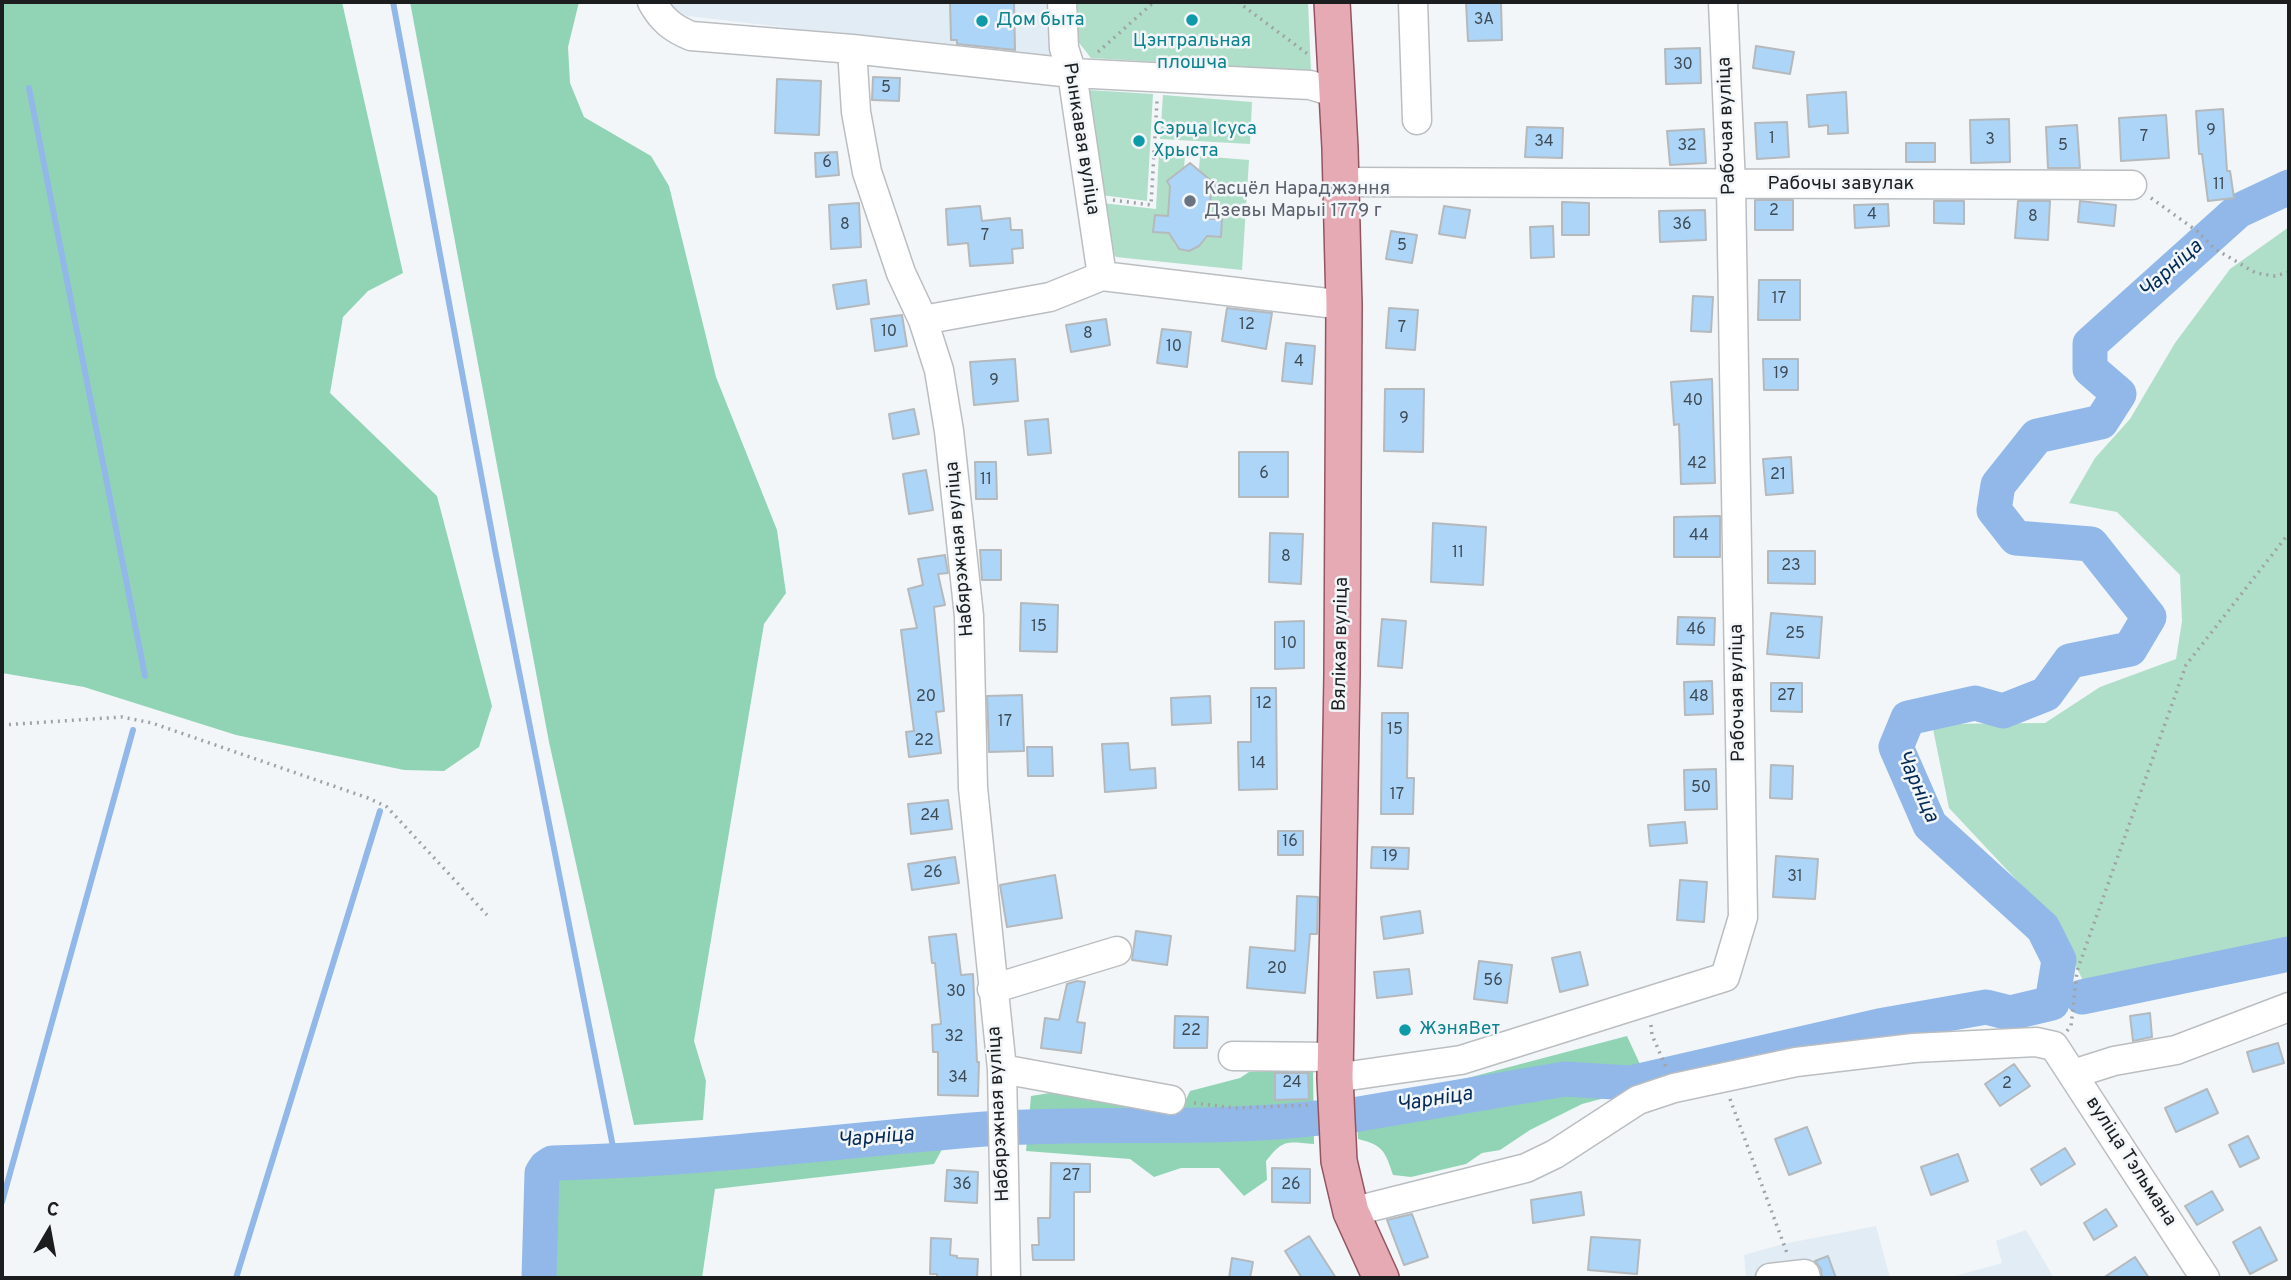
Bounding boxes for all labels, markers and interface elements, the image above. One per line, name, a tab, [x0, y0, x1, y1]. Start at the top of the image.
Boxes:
place label: Дом быта	[996, 10, 1085, 32]
house number: 3А	[1474, 11, 1494, 31]
marker: Цэнтральная плошча	[1184, 12, 1200, 28]
marker: Дом быта	[974, 13, 990, 29]
place label: Цэнтральная плошча	[1133, 31, 1251, 75]
house number: 30	[1673, 56, 1693, 76]
street label: Рабочая вуліца	[1714, 57, 1742, 195]
street label: Рынкавая вуліца	[1057, 61, 1103, 217]
house number: 5	[881, 79, 891, 99]
place label: Сэрца Ісуса Хрыста	[1153, 119, 1257, 163]
house number: 9	[2206, 122, 2216, 142]
house number: 7	[2140, 128, 2148, 148]
house number: 1	[1769, 130, 1775, 150]
house number: 3	[1985, 131, 1995, 151]
marker: Сэрца Ісуса Хрыста	[1131, 133, 1147, 149]
house number: 34	[1534, 133, 1554, 153]
house number: 32	[1677, 137, 1697, 157]
house number: 5	[2058, 137, 2068, 157]
house number: 6	[822, 154, 832, 174]
street label: Рабочы завулак	[1768, 174, 1914, 196]
house number: 11	[2213, 176, 2225, 196]
place label: Касцёл Нараджэння Дзевы Марыі 1779 г	[1204, 179, 1390, 223]
marker: Касцёл Нараджэння Дзевы Марыі 1779 г	[1182, 193, 1198, 209]
house number: 2	[1769, 202, 1779, 222]
house number: 4	[1867, 206, 1877, 226]
house number: 8	[2028, 208, 2038, 228]
house number: 8	[840, 216, 850, 236]
house number: 36	[1672, 216, 1692, 236]
house number: 7	[981, 227, 989, 247]
water label: Чарніца	[2135, 235, 2209, 305]
house number: 5	[1397, 237, 1407, 257]
house number: 17	[1772, 290, 1786, 310]
house number: 12	[1239, 316, 1255, 336]
house number: 7	[1398, 319, 1406, 339]
house number: 10	[881, 323, 897, 343]
house number: 8	[1083, 325, 1093, 345]
house number: 10	[1166, 338, 1182, 358]
house number: 4	[1294, 353, 1304, 373]
house number: 19	[1773, 365, 1789, 385]
house number: 9	[989, 372, 999, 392]
house number: 40	[1683, 392, 1703, 412]
house number: 9	[1399, 410, 1409, 430]
house number: 42	[1687, 455, 1707, 475]
street label: Набярэжная вуліца	[942, 460, 980, 638]
house number: 6	[1259, 465, 1269, 485]
house number: 21	[1770, 466, 1786, 486]
house number: 11	[980, 471, 992, 491]
house number: 44	[1689, 527, 1709, 547]
house number: 11	[1452, 544, 1464, 564]
house number: 8	[1281, 548, 1291, 568]
house number: 23	[1781, 557, 1801, 577]
street label: Вялікая вуліца	[1329, 577, 1355, 711]
house number: 15	[1031, 618, 1047, 638]
house number: 46	[1686, 621, 1706, 641]
street label: Рабочая вуліца	[1726, 624, 1752, 762]
house number: 25	[1785, 625, 1805, 645]
house number: 10	[1281, 635, 1297, 655]
house number: 27	[1777, 687, 1795, 707]
house number: 20	[916, 688, 936, 708]
house number: 48	[1689, 688, 1709, 708]
house number: 12	[1256, 695, 1272, 715]
house number: 17	[998, 713, 1012, 733]
house number: 15	[1387, 721, 1403, 741]
house number: 22	[914, 732, 934, 752]
water label: Чарніца	[1889, 747, 1943, 827]
house number: 14	[1250, 755, 1266, 775]
house number: 50	[1691, 779, 1711, 799]
house number: 17	[1390, 786, 1404, 806]
house number: 24	[920, 807, 940, 827]
house number: 16	[1282, 833, 1298, 853]
house number: 19	[1382, 848, 1398, 868]
house number: 26	[923, 864, 943, 884]
house number: 31	[1787, 868, 1803, 888]
house number: 20	[1267, 960, 1287, 980]
house number: 56	[1483, 972, 1503, 992]
house number: 30	[946, 983, 966, 1003]
place label: ЖэняВет	[1419, 1019, 1500, 1041]
house number: 22	[1181, 1022, 1201, 1042]
marker: ЖэняВет	[1397, 1022, 1413, 1038]
street label: Набярэжная вуліца	[984, 1026, 1016, 1202]
house number: 32	[944, 1028, 964, 1048]
house number: 34	[948, 1069, 968, 1089]
house number: 24	[1282, 1074, 1302, 1094]
house number: 2	[2002, 1075, 2012, 1095]
water label: Чарніца	[1395, 1083, 1475, 1119]
street label: вуліца Тэльмана	[2080, 1093, 2180, 1231]
water label: Чарніца	[837, 1123, 915, 1155]
house number: 27	[1062, 1167, 1080, 1187]
house number: 36	[952, 1176, 972, 1196]
house number: 26	[1281, 1176, 1301, 1196]
north arrow	[14, 1196, 84, 1266]
text: С	[45, 1197, 61, 1223]

